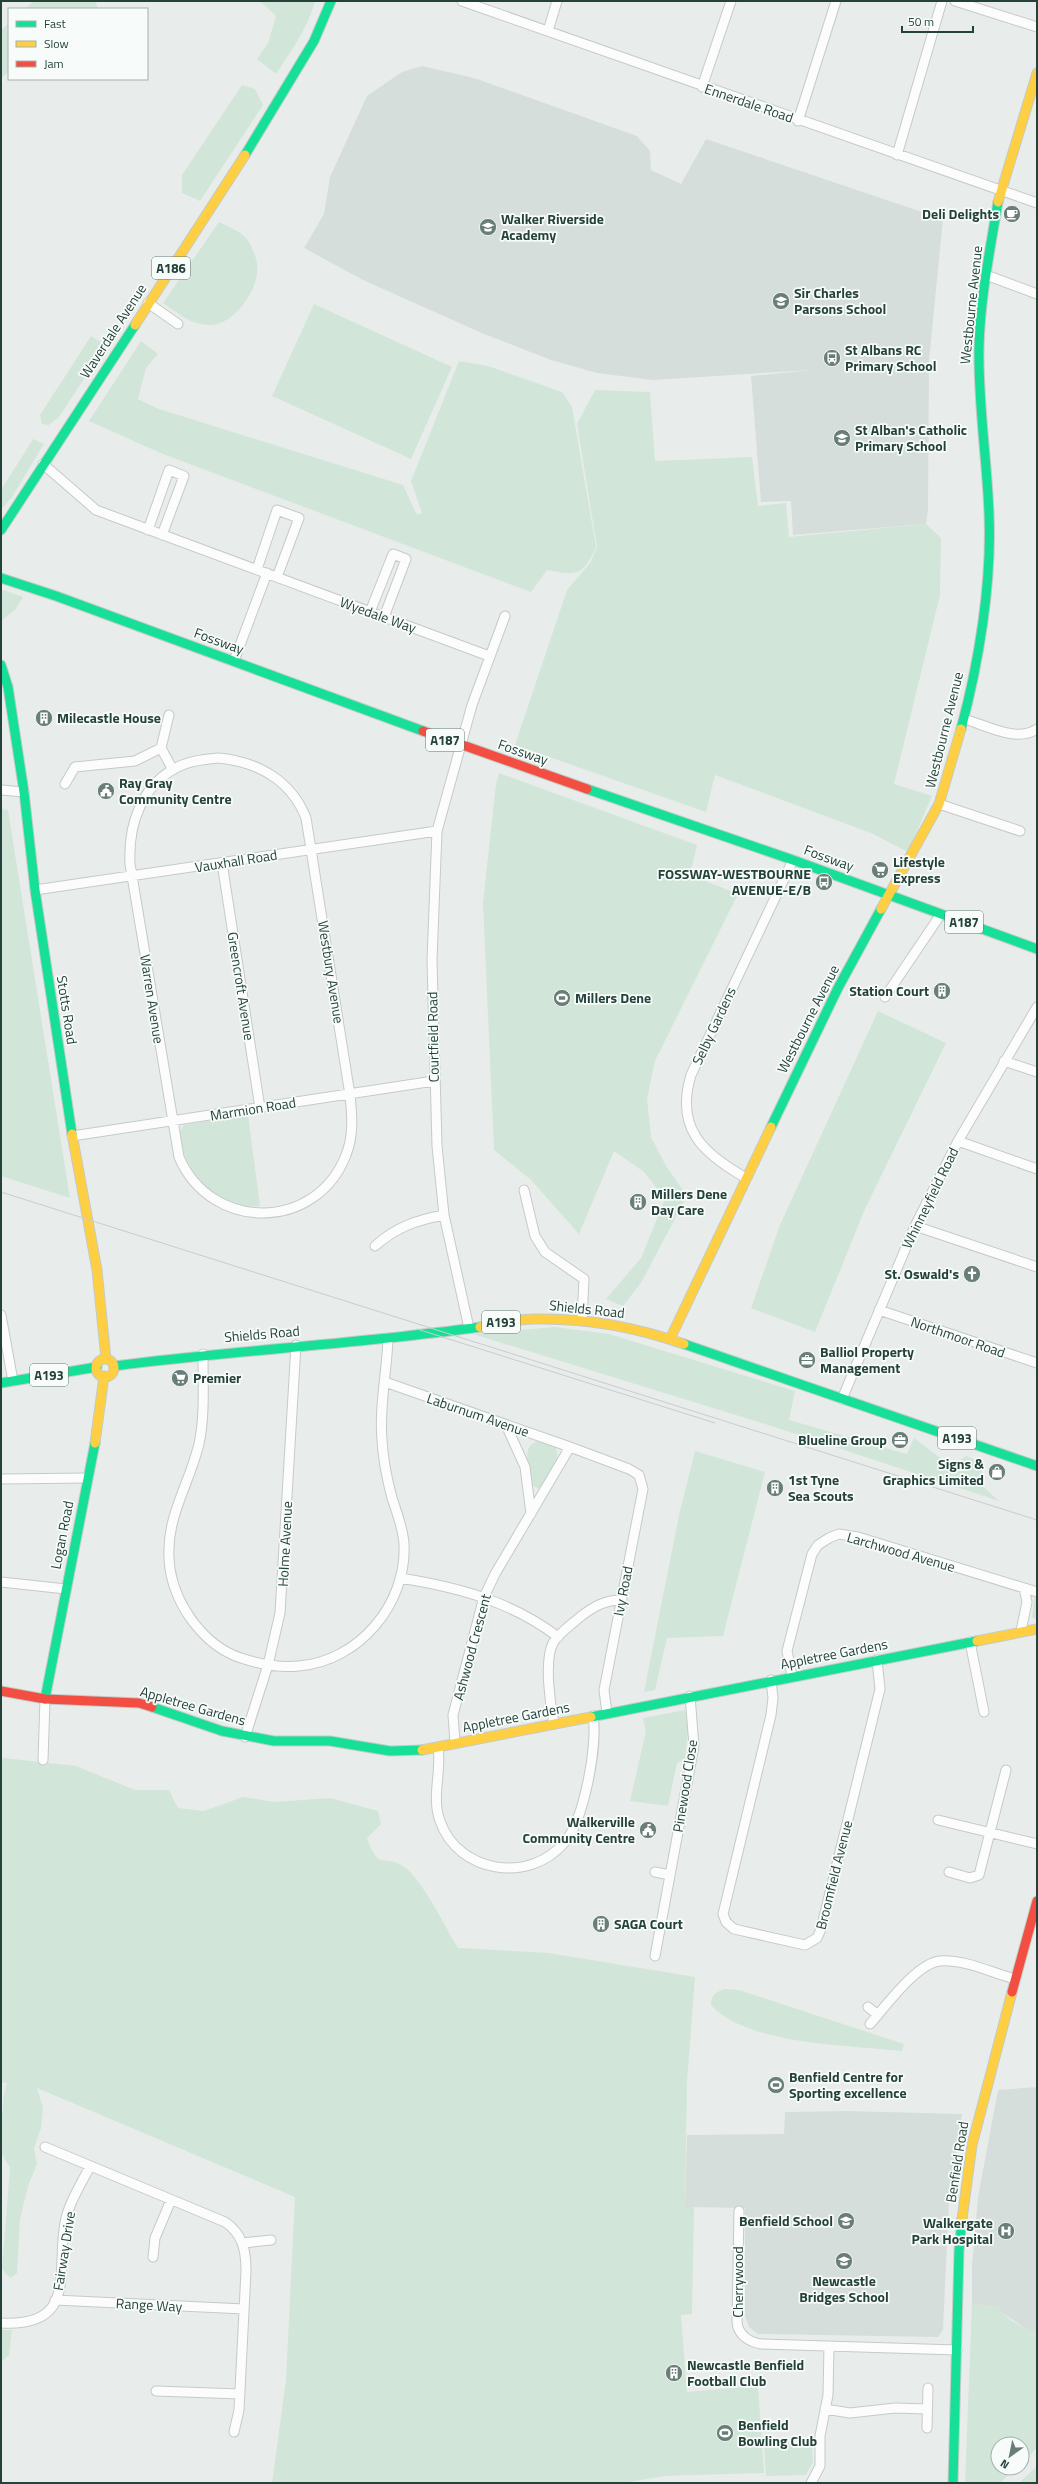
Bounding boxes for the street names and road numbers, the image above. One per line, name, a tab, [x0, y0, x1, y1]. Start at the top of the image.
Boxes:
street label: Ennerdale Road	[702, 78, 796, 128]
street label: Westbourne Avenue	[954, 245, 987, 365]
road number: A186	[152, 257, 190, 279]
street label: Waverdale Avenue	[74, 279, 151, 382]
street label: Wyedale Way	[337, 591, 419, 638]
street label: Fossway	[191, 622, 247, 659]
street label: Westbourne Avenue	[919, 670, 968, 790]
road number: A187	[426, 729, 464, 751]
street label: Fossway	[495, 733, 551, 770]
street label: Fossway	[801, 839, 857, 876]
street label: Vauxhall Road	[193, 844, 279, 877]
road number: A187	[945, 911, 983, 933]
street label: Westbury Avenue	[313, 919, 350, 1025]
street label: Greencroft Avenue	[223, 930, 260, 1042]
street label: Warren Avenue	[135, 953, 170, 1045]
street label: Westbourne Avenue	[771, 961, 844, 1077]
street label: Stotts Road	[52, 974, 83, 1046]
street label: Selby Gardens	[686, 983, 741, 1068]
street label: Courtfield Road	[421, 991, 444, 1083]
street label: Marmion Road	[208, 1091, 297, 1126]
street label: Whinneyfield Road	[896, 1144, 963, 1252]
street label: Shields Road	[548, 1294, 626, 1323]
road number: A193	[482, 1311, 520, 1333]
street label: Northmoor Road	[908, 1311, 1008, 1363]
street label: Shields Road	[223, 1320, 301, 1347]
road number: A193	[30, 1364, 68, 1386]
street label: Laburnum Avenue	[424, 1387, 532, 1442]
road number: A193	[938, 1427, 976, 1449]
street label: Logan Road	[45, 1499, 78, 1571]
street label: Holme Avenue	[272, 1501, 297, 1587]
street label: Larchwood Avenue	[845, 1526, 958, 1577]
street label: Ivy Road	[607, 1564, 638, 1618]
street label: Ashwood Crescent	[447, 1591, 496, 1702]
street label: Appletree Gardens	[778, 1633, 889, 1674]
street label: Appletree Gardens	[138, 1680, 248, 1731]
street label: Appletree Gardens	[460, 1696, 571, 1737]
street label: Pinewood Close	[667, 1738, 702, 1834]
street label: Broomfield Avenue	[810, 1818, 857, 1932]
street label: Benfield Road	[940, 2120, 973, 2204]
street label: Fairway Drive	[47, 2210, 80, 2292]
street label: Cherrywood	[727, 2246, 748, 2318]
street label: Range Way	[115, 2292, 183, 2317]

